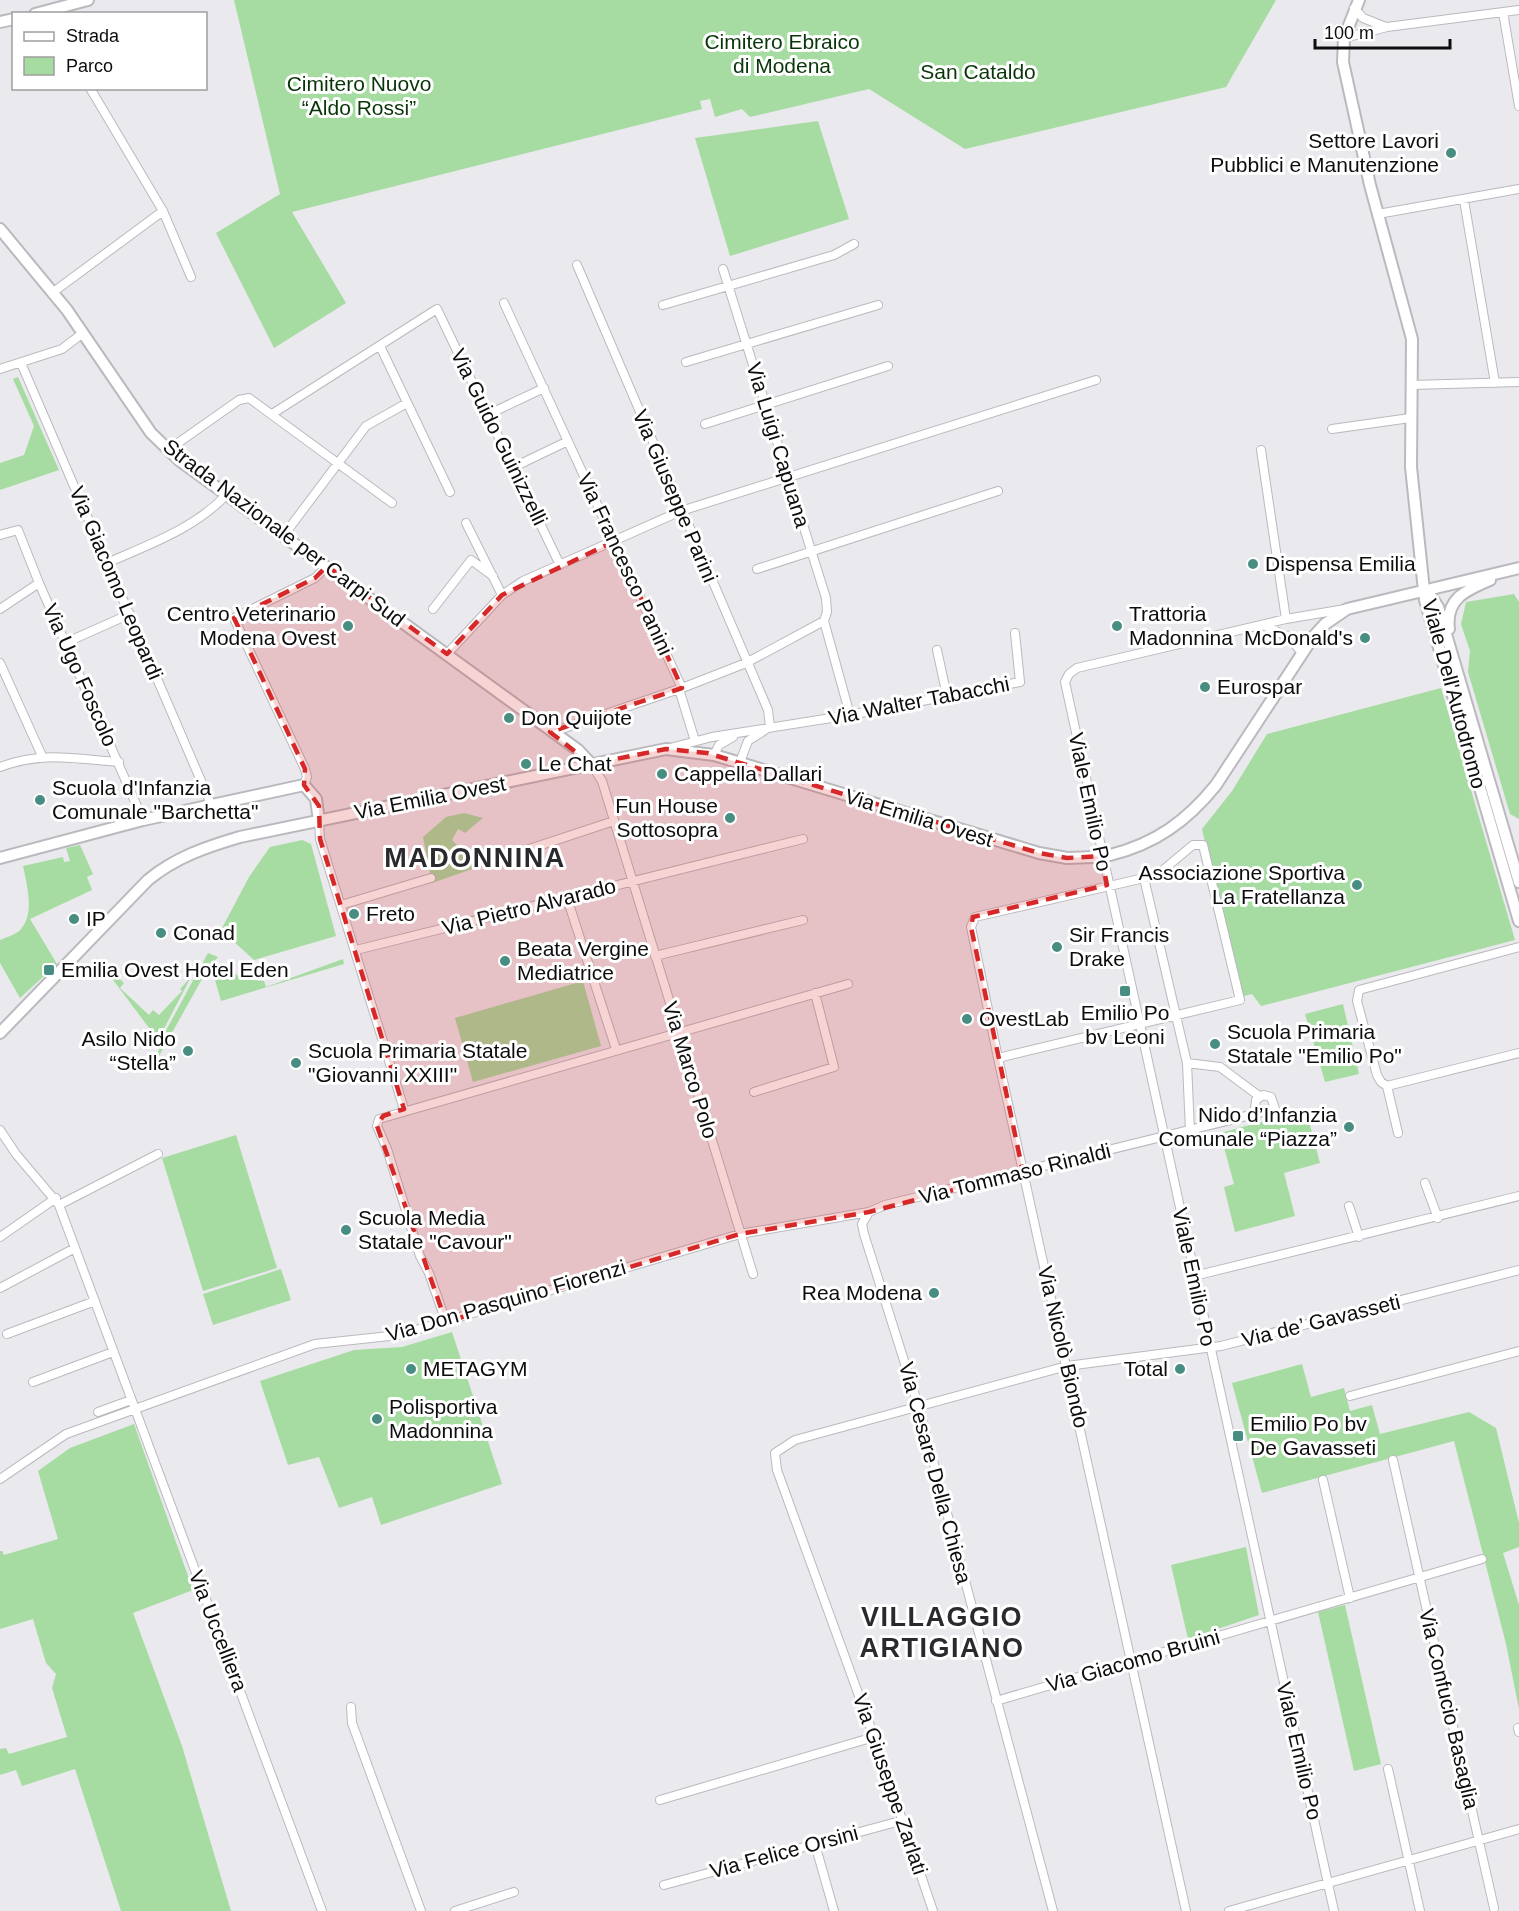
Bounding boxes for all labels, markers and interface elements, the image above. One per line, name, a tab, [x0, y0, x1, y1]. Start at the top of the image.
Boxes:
legend	[12, 12, 207, 90]
scale bar	[1315, 12, 1450, 50]
text: 100 m	[1324, 23, 1374, 43]
text: Strada	[66, 26, 120, 46]
park label: Cimitero Ebraico di Modena	[704, 30, 860, 77]
text: Parco	[66, 56, 113, 76]
park label: San Cataldo	[920, 60, 1036, 83]
park label: Cimitero Nuovo “Aldo Rossi”	[287, 72, 431, 119]
place label: Settore Lavori Pubblici e Manutenzione	[1210, 129, 1439, 176]
marker: Settore Lavori Pubblici e Manutenzione	[1444, 146, 1458, 160]
street label: Via Guido Guinizzelli	[447, 345, 552, 529]
street label: Via Luigi Capuana	[742, 360, 815, 530]
street label: Via Giuseppe Parini	[629, 406, 722, 586]
street label: Strada Nazionale per Carpi Sud	[159, 434, 410, 631]
street label: Via Francesco Panini	[573, 469, 678, 658]
street label: Via Giacomo Leopardi	[65, 483, 168, 683]
place label: Dispensa Emilia	[1265, 552, 1416, 575]
marker: Dispensa Emilia	[1246, 557, 1260, 571]
street label: Viale Dell'Autodromo	[1418, 597, 1491, 791]
street label: Via Ugo Foscolo	[39, 600, 122, 750]
place label: Centro Veterinario Modena Ovest	[167, 602, 336, 649]
place label: Trattoria Madonnina	[1129, 602, 1233, 649]
marker: Centro Veterinario Modena Ovest	[341, 619, 355, 633]
marker: Trattoria Madonnina	[1110, 619, 1124, 633]
place label: McDonald's	[1244, 626, 1353, 649]
marker: McDonald's	[1358, 631, 1372, 645]
street label: Via Walter Tabacchi	[826, 672, 1011, 729]
place label: Eurospar	[1217, 675, 1302, 698]
marker: Eurospar	[1198, 680, 1212, 694]
place label: Don Quijote	[521, 706, 632, 729]
marker: Don Quijote	[502, 711, 516, 725]
street label: Viale Emilio Po	[1065, 731, 1116, 873]
place label: Le Chat	[538, 752, 612, 775]
marker: Le Chat	[519, 757, 533, 771]
place label: Cappella Dallari	[674, 762, 822, 785]
marker: Cappella Dallari	[655, 767, 669, 781]
street label: Via Emilia Ovest	[352, 772, 508, 823]
place label: Scuola d'Infanzia Comunale "Barchetta"	[52, 776, 258, 823]
street label: Via Emilia Ovest	[842, 784, 996, 851]
marker: Scuola d'Infanzia Comunale "Barchetta"	[33, 793, 47, 807]
place label: Fun House Sottosopra	[615, 794, 718, 841]
marker: Fun House Sottosopra	[723, 811, 737, 825]
district label: MADONNINA	[384, 843, 566, 873]
place label: Associazione Sportiva La Fratellanza	[1138, 861, 1345, 908]
street label: Via Pietro Alvarado	[440, 874, 618, 939]
marker: Associazione Sportiva La Fratellanza	[1350, 878, 1364, 892]
place label: Freto	[366, 902, 415, 925]
place label: IP	[86, 907, 106, 930]
marker: Freto	[347, 907, 361, 921]
marker: IP	[67, 912, 81, 926]
place label: Conad	[173, 921, 235, 944]
place label: Sir Francis Drake	[1069, 923, 1169, 970]
marker: Conad	[154, 926, 168, 940]
place label: Beata Vergine Mediatrice	[517, 937, 649, 984]
marker: Sir Francis Drake	[1050, 940, 1064, 954]
marker: Beata Vergine Mediatrice	[498, 954, 512, 968]
place label: Emilia Ovest Hotel Eden	[61, 958, 289, 981]
marker: Emilia Ovest Hotel Eden	[42, 963, 56, 977]
marker: Emilio Po bv Leoni	[1118, 984, 1132, 998]
street label: Via Marco Polo	[659, 999, 722, 1141]
place label: Emilio Po bv Leoni	[1081, 1001, 1169, 1048]
place label: OvestLab	[979, 1007, 1069, 1030]
marker: OvestLab	[960, 1012, 974, 1026]
place label: Scuola Primaria Statale "Emilio Po"	[1227, 1020, 1402, 1067]
place label: Asilo Nido “Stella”	[81, 1027, 176, 1074]
marker: Scuola Primaria Statale "Emilio Po"	[1208, 1037, 1222, 1051]
place label: Scuola Primaria Statale "Giovanni XXIII"	[308, 1039, 527, 1086]
marker: Asilo Nido “Stella”	[181, 1044, 195, 1058]
marker: Scuola Primaria Statale "Giovanni XXIII"	[289, 1056, 303, 1070]
place label: Nido d’Infanzia Comunale “Piazza”	[1158, 1103, 1337, 1150]
marker: Nido d’Infanzia Comunale “Piazza”	[1342, 1120, 1356, 1134]
street label: Via Tommaso Rinaldi	[917, 1139, 1113, 1208]
place label: Scuola Media Statale "Cavour"	[358, 1206, 512, 1253]
street label: Viale Emilio Po	[1169, 1206, 1220, 1348]
marker: Scuola Media Statale "Cavour"	[339, 1223, 353, 1237]
street label: Via Don Pasquino Fiorenzi	[383, 1255, 628, 1346]
street label: Via Nicolò Biondo	[1034, 1264, 1093, 1430]
place label: Rea Modena	[802, 1281, 922, 1304]
marker: Rea Modena	[927, 1286, 941, 1300]
street label: Via de’ Gavasseti	[1239, 1290, 1402, 1351]
place label: METAGYM	[423, 1357, 528, 1380]
place label: Total	[1124, 1357, 1168, 1380]
street label: Via Cesare Della Chiesa	[895, 1360, 976, 1586]
marker: METAGYM	[404, 1362, 418, 1376]
marker: Total	[1173, 1362, 1187, 1376]
place label: Polisportiva Madonnina	[389, 1395, 498, 1442]
marker: Polisportiva Madonnina	[370, 1412, 384, 1426]
place label: Emilio Po bv De Gavasseti	[1250, 1412, 1376, 1459]
marker: Emilio Po bv De Gavasseti	[1231, 1429, 1245, 1443]
street label: Via Uccelliera	[185, 1567, 252, 1695]
district label: VILLAGGIO ARTIGIANO	[860, 1602, 1025, 1663]
street label: Via Confucio Basaglia	[1415, 1606, 1484, 1812]
street label: Via Giacomo Bruini	[1043, 1625, 1222, 1696]
street label: Viale Emilio Po	[1272, 1680, 1327, 1822]
street label: Via Giuseppe Zarlati	[849, 1690, 932, 1877]
street label: Via Felice Orsini	[707, 1821, 860, 1882]

